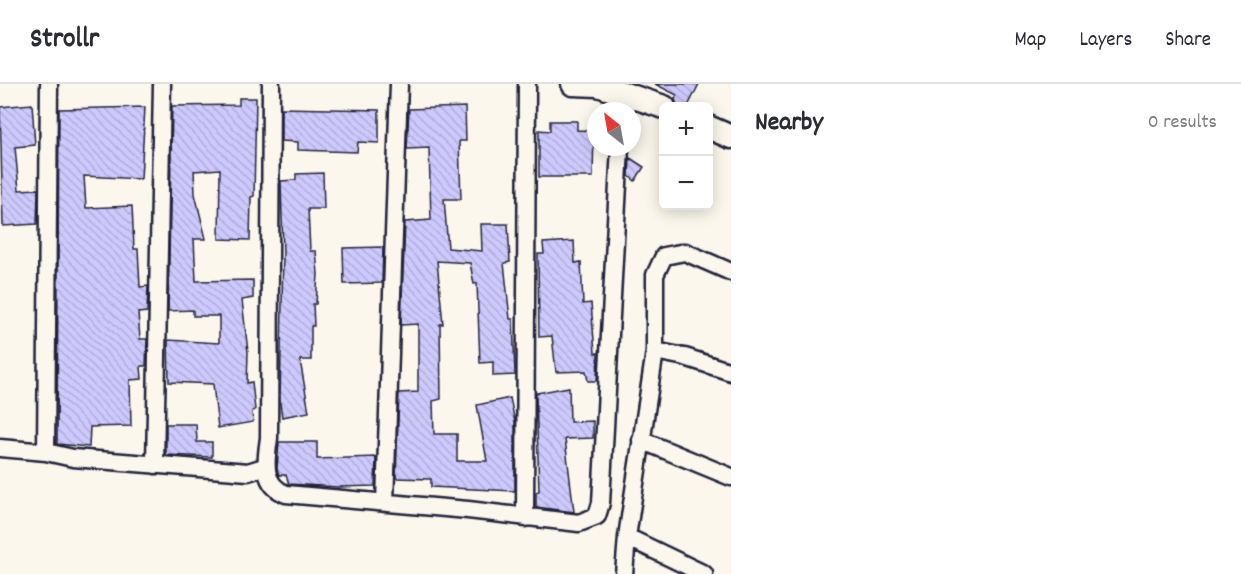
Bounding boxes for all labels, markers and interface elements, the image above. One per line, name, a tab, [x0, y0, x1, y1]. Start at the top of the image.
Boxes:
text: Strollr	[30, 21, 99, 61]
text: Map	[1015, 26, 1046, 56]
text: Layers	[1079, 26, 1132, 56]
text: Share	[1165, 26, 1211, 56]
north arrow	[587, 102, 641, 156]
map controls	[659, 102, 713, 210]
button: +	[659, 102, 713, 156]
text: Nearby	[755, 105, 823, 142]
text: 0 results	[1148, 109, 1217, 137]
button: −	[659, 156, 713, 210]

